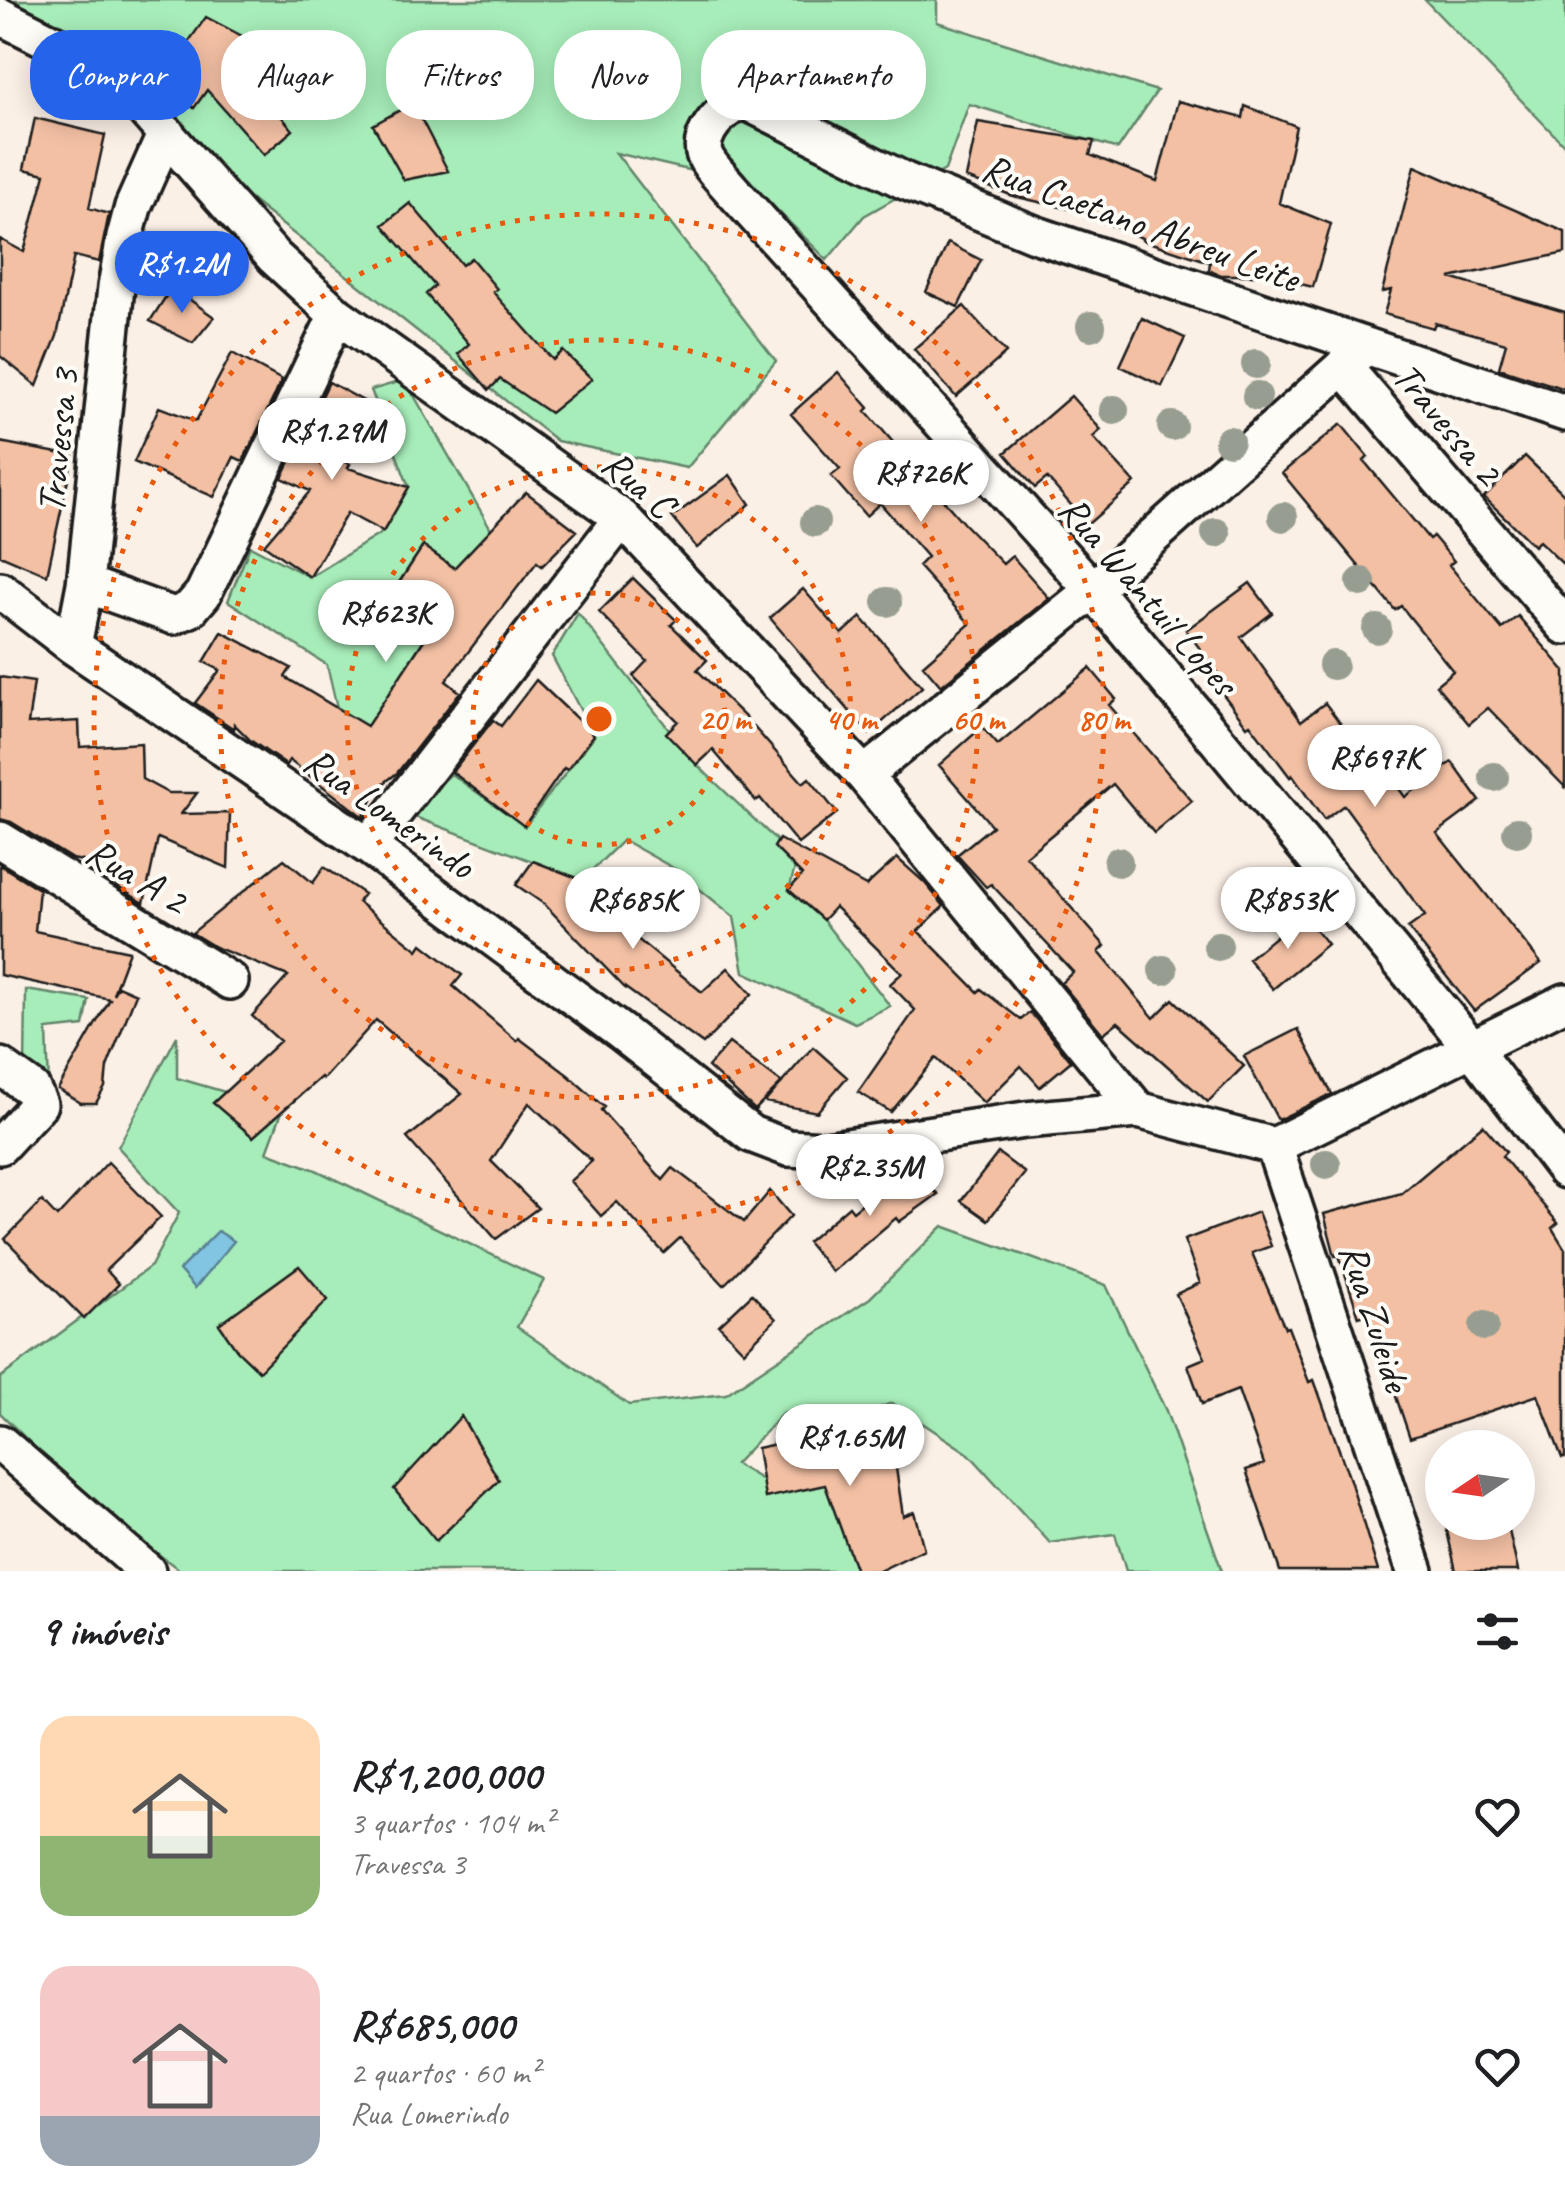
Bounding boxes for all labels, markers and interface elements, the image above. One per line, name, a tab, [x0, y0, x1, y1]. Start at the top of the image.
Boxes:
chip: Comprar	[30, 30, 201, 120]
chip: Alugar	[221, 30, 366, 120]
chip: Filtros	[386, 30, 534, 120]
chip: Novo	[554, 30, 681, 120]
chip: Apartamento	[701, 30, 926, 120]
street label: Rua Caetano Abreu Leite	[975, 142, 1309, 305]
pin: R$1.2M	[101, 231, 263, 316]
text: R$1.2M	[137, 243, 227, 284]
street label: Travessa 2	[1382, 352, 1515, 497]
street label: Travessa 3	[26, 364, 91, 516]
pin: R$1.29M	[240, 398, 424, 483]
text: R$1.29M	[280, 410, 384, 451]
street label: Rua C	[592, 439, 689, 532]
pin: R$726K	[840, 440, 1002, 525]
text: R$726K	[875, 452, 967, 493]
street label: Rua Wantuil Lopes	[1048, 485, 1251, 709]
pin: R$623K	[305, 580, 467, 665]
text: R$623K	[340, 592, 432, 633]
centre of rings	[581, 701, 617, 737]
text: 20 m	[699, 701, 754, 739]
text: 40 m	[825, 701, 880, 739]
text: 60 m	[952, 701, 1007, 739]
text: 80 m	[1078, 701, 1133, 739]
pin: R$697K	[1294, 725, 1456, 810]
street label: Rua Lomerindo	[294, 736, 486, 891]
text: R$697K	[1329, 737, 1421, 778]
street label: Rua A 2	[77, 826, 198, 927]
pin: R$685K	[552, 867, 714, 952]
pin: R$853K	[1207, 867, 1369, 952]
text: R$685K	[587, 879, 679, 920]
text: R$853K	[1243, 879, 1333, 920]
pin: R$2.35M	[778, 1134, 962, 1219]
text: R$2.35M	[818, 1146, 922, 1187]
street label: Rua Zuleide	[1328, 1237, 1423, 1400]
pin: R$1.65M	[758, 1404, 942, 1489]
text: R$1.65M	[798, 1416, 902, 1457]
north arrow	[1425, 1430, 1535, 1540]
map controls	[1425, 1430, 1535, 1540]
icon: filters	[1470, 1604, 1525, 1659]
text: 9 imóveis	[40, 1605, 166, 1658]
text: R$1,200,000	[350, 1749, 541, 1802]
icon: home	[120, 1756, 240, 1876]
icon: heart	[1470, 1789, 1525, 1844]
text: 3 quartos · 104 m²	[350, 1802, 553, 1843]
text: Travessa 3	[350, 1843, 466, 1884]
text: R$685,000	[350, 1999, 514, 2052]
icon: home	[120, 2006, 240, 2126]
icon: heart	[1470, 2039, 1525, 2094]
text: 2 quartos · 60 m²	[350, 2052, 539, 2093]
text: Rua Lomerindo	[350, 2093, 508, 2134]

